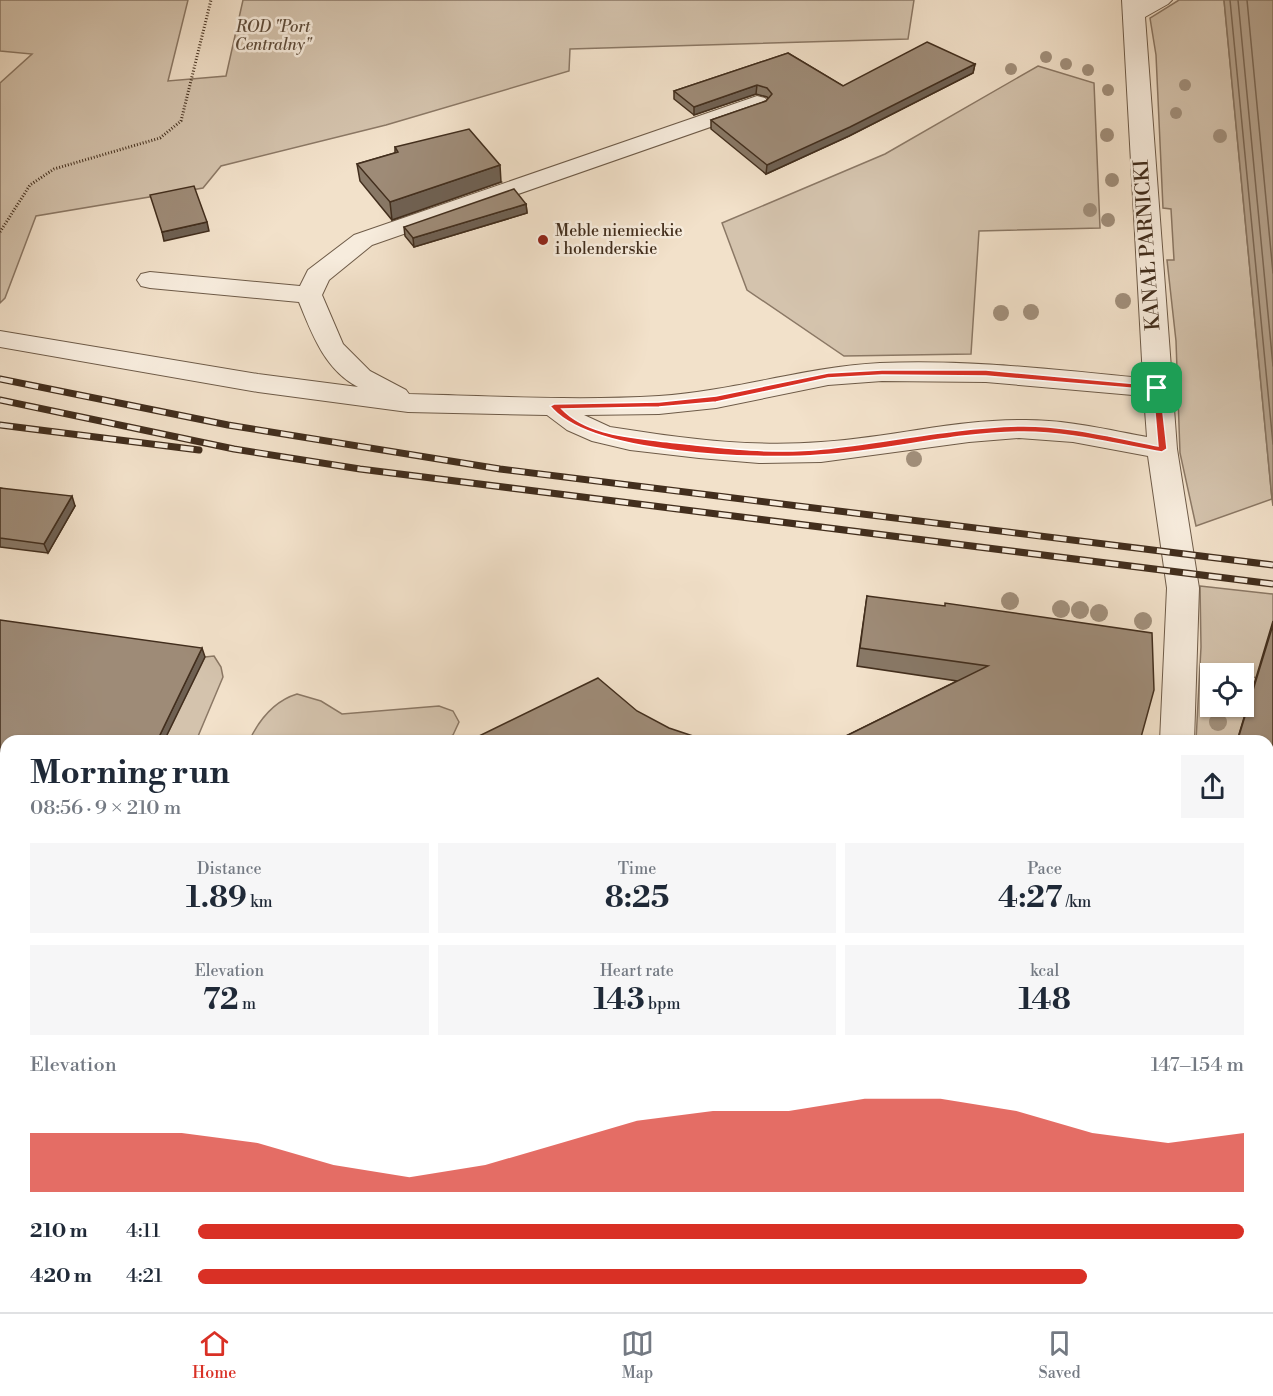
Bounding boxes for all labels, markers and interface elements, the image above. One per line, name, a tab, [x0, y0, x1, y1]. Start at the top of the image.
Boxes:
park label: ROD "Port Centralny"	[235, 17, 313, 55]
street label: KANAŁ PARNICKI	[1130, 158, 1166, 331]
place label: Meble niemieckie i holenderskie	[555, 221, 683, 259]
marker: Meble niemieckie i holenderskie	[536, 233, 550, 247]
pin	[1131, 362, 1182, 413]
icon: arrive	[1140, 371, 1173, 404]
map controls	[1200, 663, 1254, 717]
button: locate	[1200, 663, 1254, 717]
text: Morning run	[30, 753, 230, 794]
button: share	[1181, 755, 1244, 818]
text: 08:56 · 9 × 210 m	[30, 796, 181, 821]
text: Distance	[197, 859, 262, 879]
text: Time	[618, 859, 656, 879]
text: Pace	[1027, 859, 1062, 879]
text: 1.89	[186, 879, 247, 917]
text: 8:25	[605, 879, 669, 917]
text: 4:27	[998, 879, 1063, 917]
text: km	[247, 892, 273, 912]
text: /km	[1063, 892, 1091, 912]
text: Elevation	[195, 961, 264, 981]
text: Heart rate	[600, 961, 674, 981]
text: kcal	[1030, 961, 1059, 981]
text: 72	[203, 981, 239, 1019]
text: 143	[594, 981, 645, 1019]
text: 148	[1019, 981, 1071, 1019]
text: m	[239, 994, 256, 1014]
text: bpm	[645, 994, 680, 1014]
text: Elevation	[30, 1053, 117, 1078]
text: 147–154 m	[1151, 1053, 1244, 1078]
text: 210 m	[30, 1219, 88, 1244]
text: 4:11	[126, 1219, 160, 1244]
text: 420 m	[30, 1264, 92, 1289]
text: 4:21	[126, 1264, 163, 1289]
tab: Home	[192, 1327, 236, 1383]
tab: Map	[621, 1327, 654, 1383]
tab: Saved	[1039, 1327, 1081, 1383]

